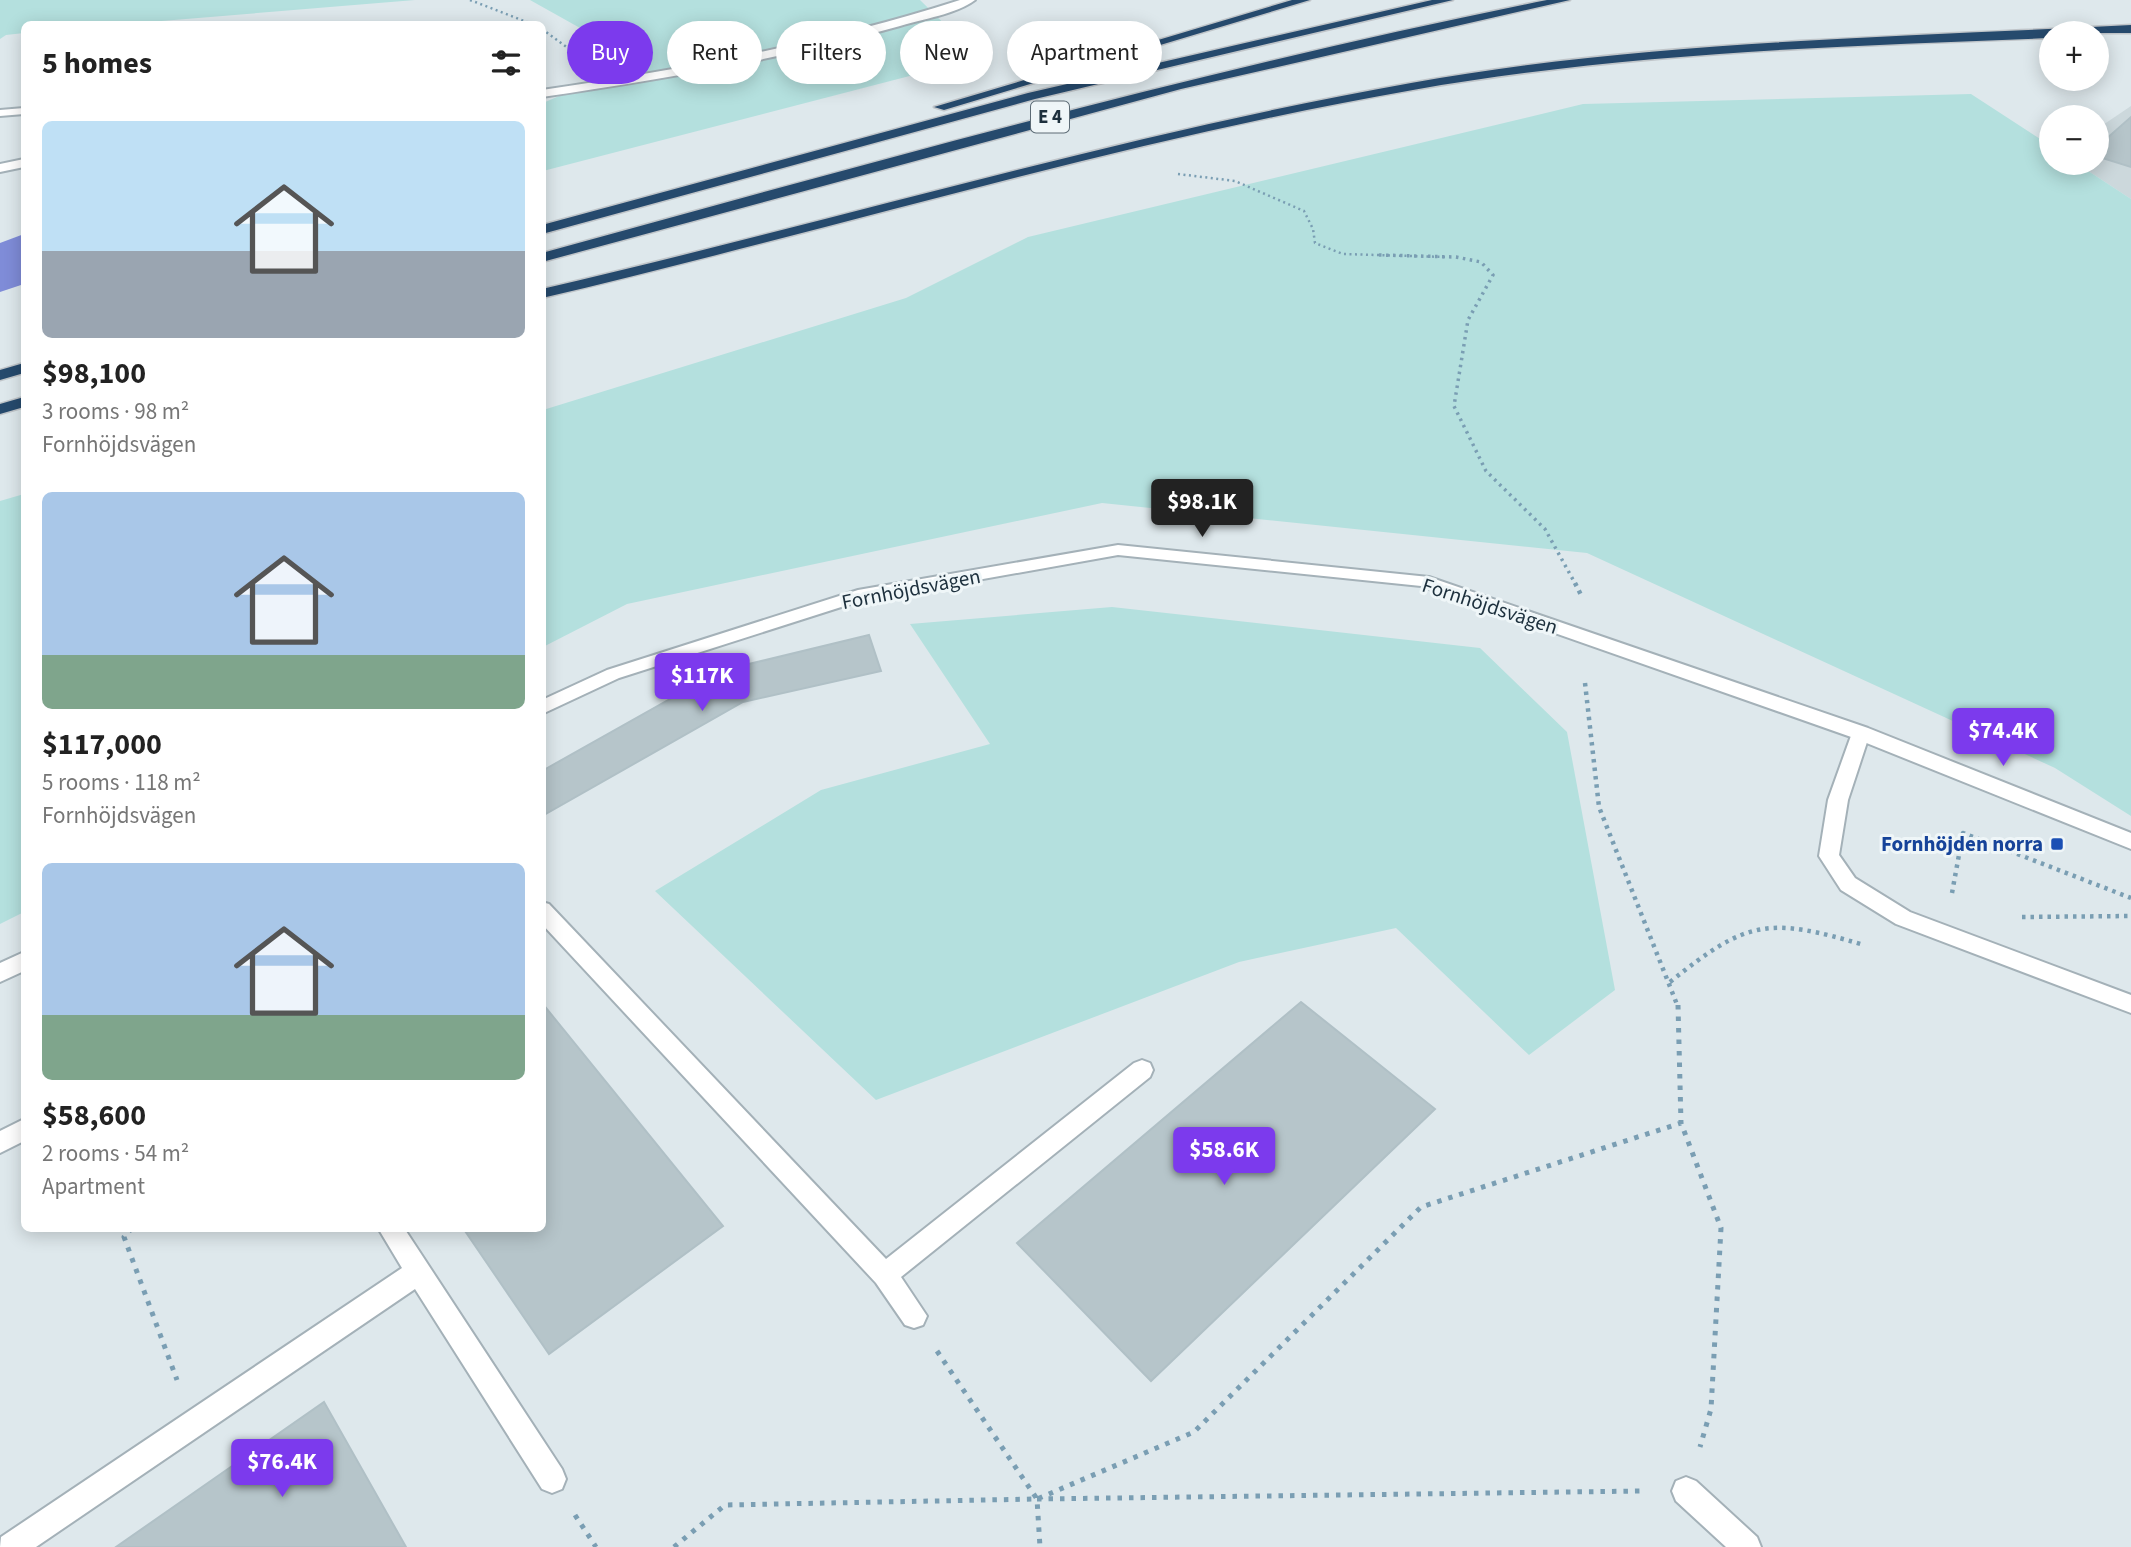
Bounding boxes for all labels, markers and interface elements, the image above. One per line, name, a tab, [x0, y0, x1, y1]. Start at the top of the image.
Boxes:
chip: Buy	[567, 21, 653, 84]
chip: Rent	[667, 21, 762, 84]
chip: Filters	[776, 21, 886, 84]
chip: New	[900, 21, 993, 84]
chip: Apartment	[1007, 21, 1162, 84]
map controls	[2039, 21, 2109, 175]
button: +	[2039, 21, 2109, 91]
text: 5 homes	[42, 42, 152, 85]
icon: filters	[487, 44, 525, 82]
road number: E 4	[1031, 102, 1069, 132]
button: −	[2039, 105, 2109, 175]
icon: home	[221, 166, 347, 292]
text: $98,100	[42, 352, 146, 395]
text: 3 rooms · 98 m²	[42, 395, 189, 428]
text: Fornhöjdsvägen	[42, 428, 196, 461]
pin: $98.1K	[1145, 480, 1259, 539]
text: $98.1K	[1167, 485, 1237, 518]
icon: home	[221, 537, 347, 663]
street label: Fornhöjdsvägen	[839, 561, 983, 617]
street label: Fornhöjdsvägen	[1418, 570, 1562, 642]
pin: $117K	[653, 654, 751, 713]
text: $117K	[671, 659, 733, 692]
pin: $74.4K	[1946, 708, 2060, 768]
text: $74.4K	[1968, 714, 2038, 747]
text: $117,000	[42, 723, 162, 766]
text: 5 rooms · 118 m²	[42, 766, 201, 799]
text: Fornhöjdsvägen	[42, 799, 196, 832]
place label: Fornhöjden norra	[1881, 829, 2043, 859]
marker: Fornhöjden norra	[2049, 836, 2065, 852]
icon: home	[221, 908, 347, 1034]
text: $58,600	[42, 1094, 146, 1137]
pin: $58.6K	[1167, 1128, 1281, 1187]
text: $58.6K	[1189, 1133, 1259, 1166]
text: 2 rooms · 54 m²	[42, 1137, 189, 1170]
text: Apartment	[42, 1170, 145, 1203]
pin: $76.4K	[225, 1440, 339, 1499]
text: $76.4K	[247, 1445, 317, 1478]

